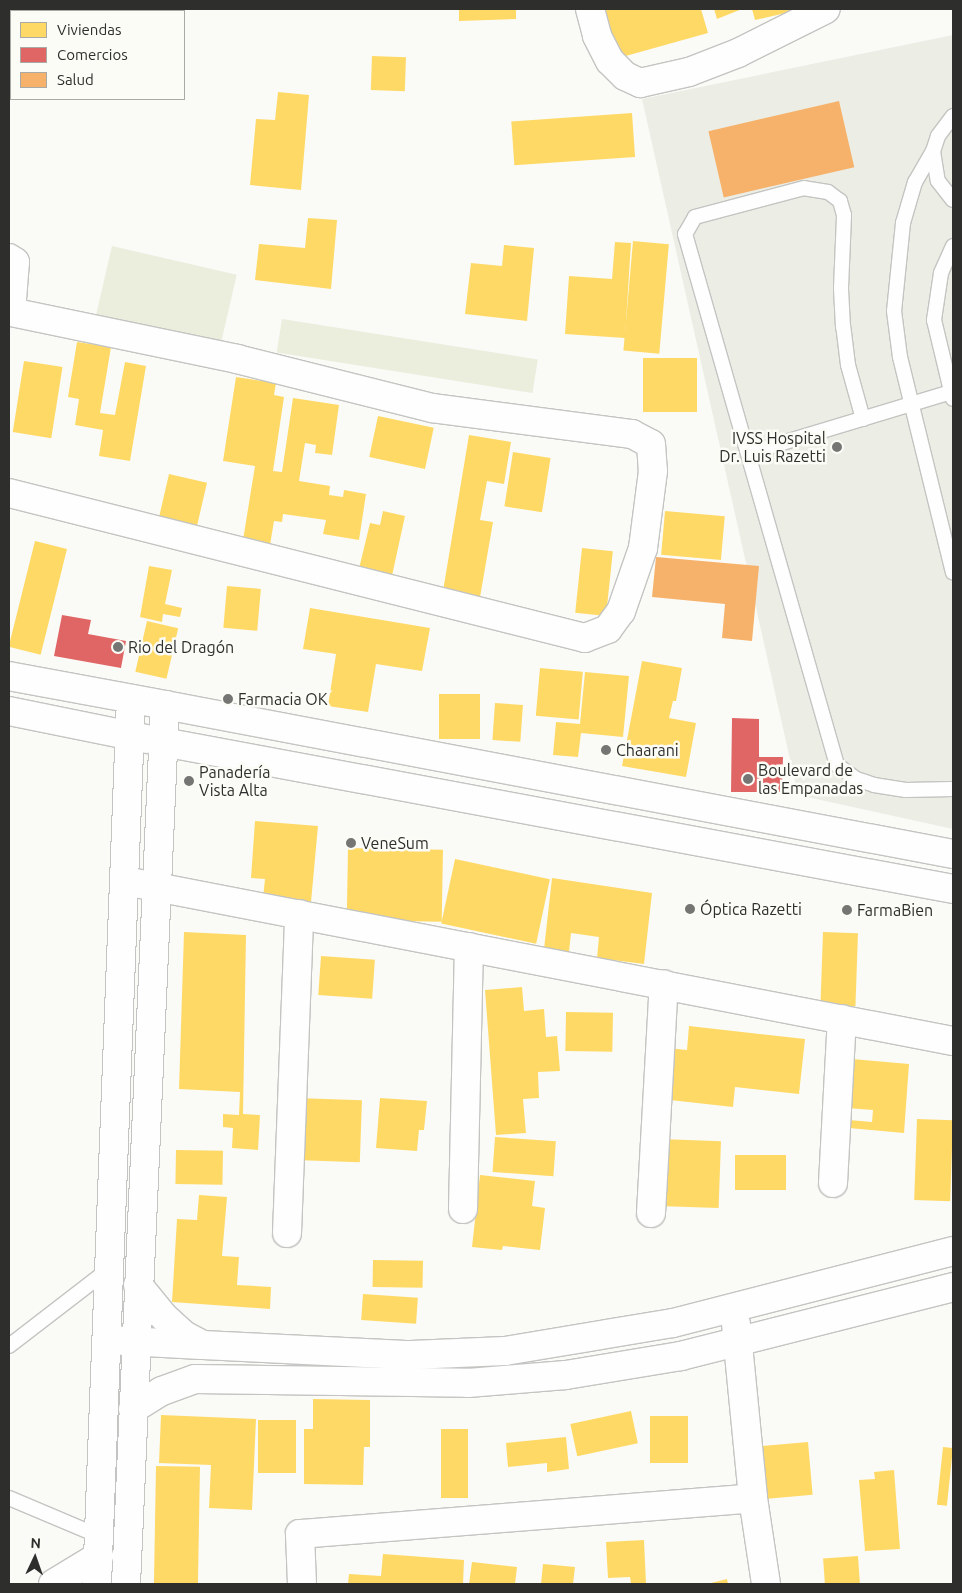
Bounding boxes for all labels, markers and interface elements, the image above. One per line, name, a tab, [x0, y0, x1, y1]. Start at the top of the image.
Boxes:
legend	[10, 10, 185, 100]
text: Viviendas	[57, 21, 121, 38]
text: Comercios	[57, 46, 128, 63]
text: Salud	[57, 71, 94, 88]
place label: IVSS Hospital Dr. Luis Razetti	[719, 428, 826, 466]
marker: IVSS Hospital Dr. Luis Razetti	[830, 440, 844, 454]
place label: Rio del Dragón	[128, 637, 234, 657]
marker: Rio del Dragón	[112, 641, 124, 653]
place label: Farmacia OK	[238, 689, 328, 709]
marker: Farmacia OK	[222, 693, 234, 705]
place label: Chaarani	[616, 740, 679, 760]
marker: Chaarani	[600, 744, 612, 756]
place label: Boulevard de las Empanadas	[758, 760, 863, 798]
place label: Panadería Vista Alta	[199, 762, 270, 800]
marker: Boulevard de las Empanadas	[742, 773, 754, 785]
marker: Panadería Vista Alta	[183, 775, 195, 787]
place label: VeneSum	[361, 833, 429, 853]
marker: VeneSum	[345, 837, 357, 849]
place label: Óptica Razetti	[700, 899, 802, 919]
place label: FarmaBien	[857, 900, 933, 920]
marker: Óptica Razetti	[684, 903, 696, 915]
marker: FarmaBien	[841, 904, 853, 916]
north arrow	[10, 1533, 60, 1583]
text: N	[30, 1535, 41, 1551]

